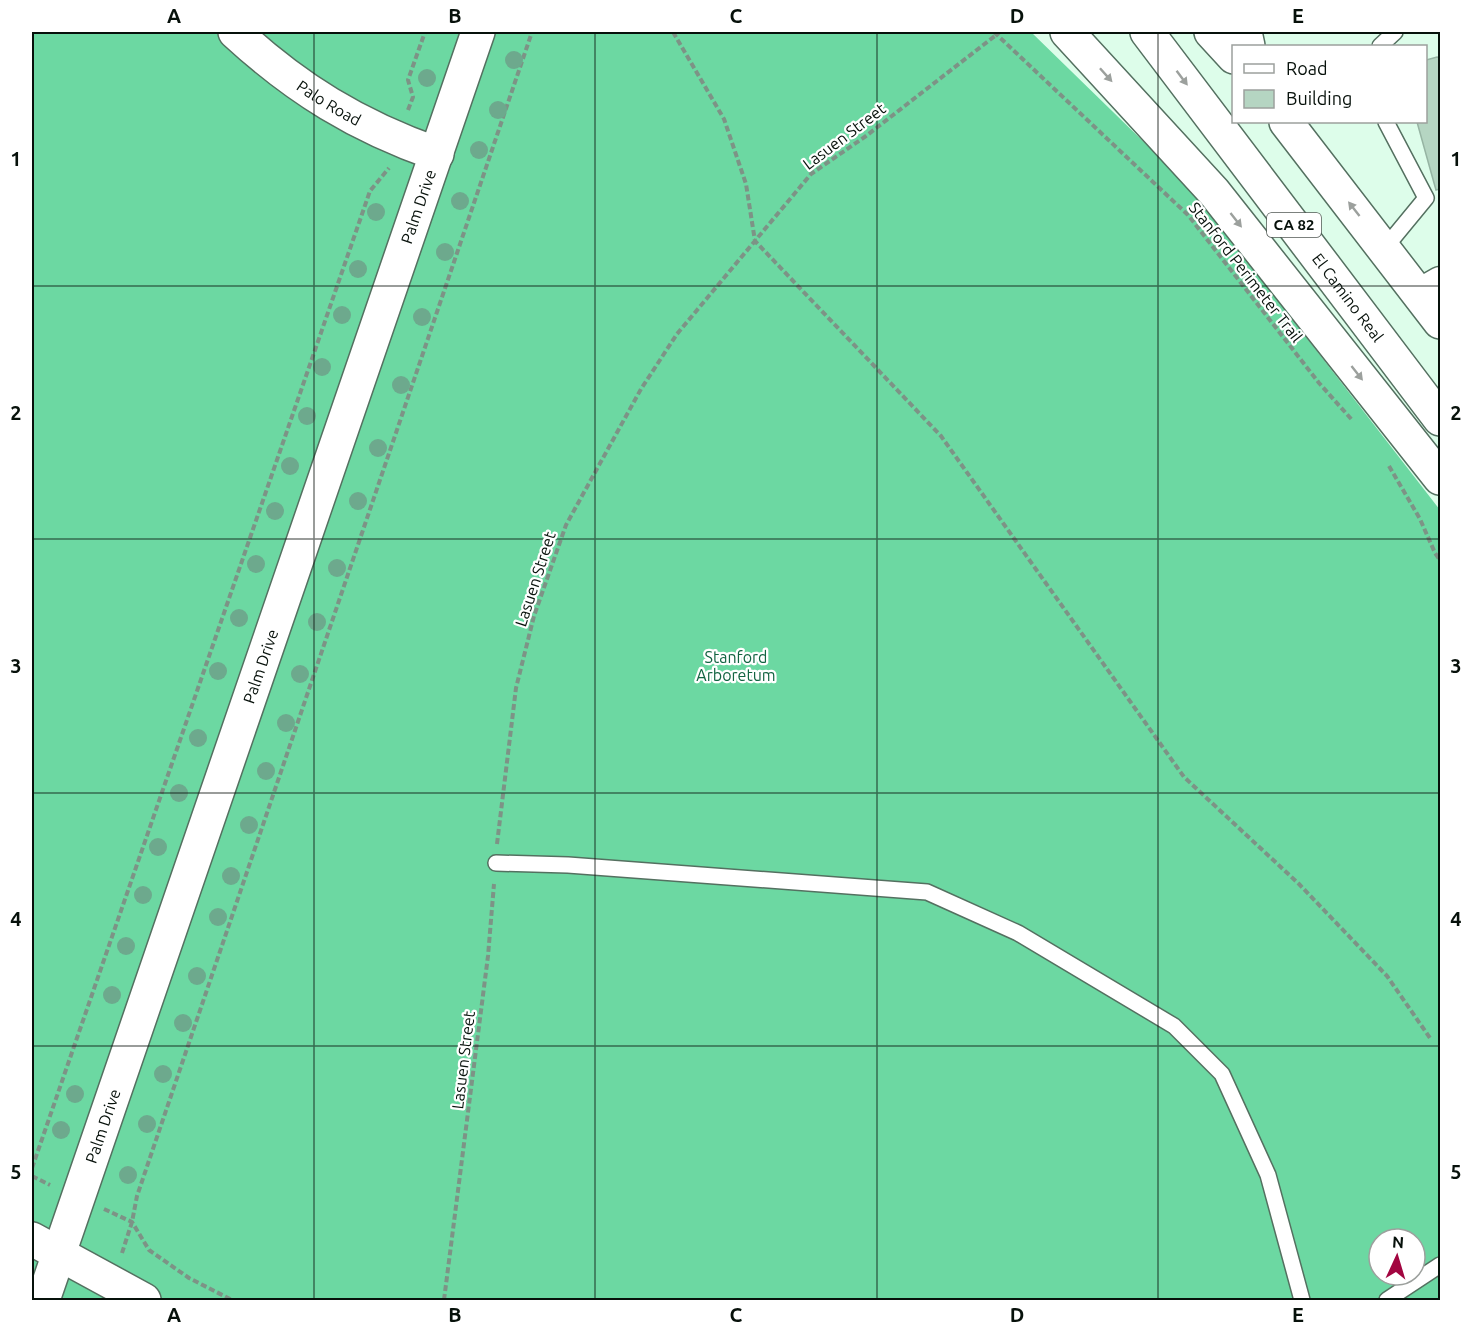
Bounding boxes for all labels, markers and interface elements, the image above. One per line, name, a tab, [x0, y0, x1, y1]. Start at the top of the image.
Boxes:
text: A	[167, 4, 181, 27]
text: B	[448, 4, 462, 27]
text: C	[730, 4, 743, 27]
text: D	[1010, 4, 1024, 27]
text: E	[1292, 4, 1304, 27]
legend	[1232, 45, 1427, 123]
text: Road	[1286, 58, 1328, 78]
one-way arrow	[1099, 67, 1113, 82]
one-way arrow	[1176, 70, 1189, 86]
street label: Palo Road	[293, 76, 364, 129]
text: Building	[1286, 88, 1352, 108]
street label: Lasuen Street	[799, 99, 889, 173]
text: 1	[10, 147, 22, 170]
text: 1	[1450, 147, 1462, 170]
street label: Palm Drive	[397, 167, 439, 246]
street label: Stanford Perimeter Trail	[1186, 198, 1306, 346]
one-way arrow	[1348, 202, 1360, 217]
one-way arrow	[1229, 212, 1242, 228]
road number: CA 82	[1267, 213, 1321, 237]
street label: El Camino Real	[1309, 250, 1387, 345]
one-way arrow	[1350, 365, 1363, 380]
text: 2	[10, 401, 22, 424]
text: 2	[1450, 401, 1462, 424]
street label: Lasuen Street	[511, 529, 559, 629]
street label: Palm Drive	[239, 627, 281, 706]
park label: Stanford Arboretum	[696, 648, 776, 684]
text: 3	[10, 654, 22, 677]
text: 3	[1450, 654, 1462, 677]
text: 4	[10, 907, 22, 930]
text: 4	[1450, 907, 1462, 930]
street label: Lasuen Street	[448, 1009, 478, 1110]
street label: Palm Drive	[82, 1087, 124, 1165]
text: 5	[10, 1160, 22, 1183]
text: 5	[1450, 1160, 1462, 1183]
north arrow	[1367, 1227, 1427, 1287]
text: N	[1391, 1233, 1405, 1251]
text: A	[167, 1303, 181, 1326]
text: B	[448, 1303, 462, 1326]
text: C	[730, 1303, 743, 1326]
text: D	[1010, 1303, 1024, 1326]
text: E	[1292, 1303, 1304, 1326]

